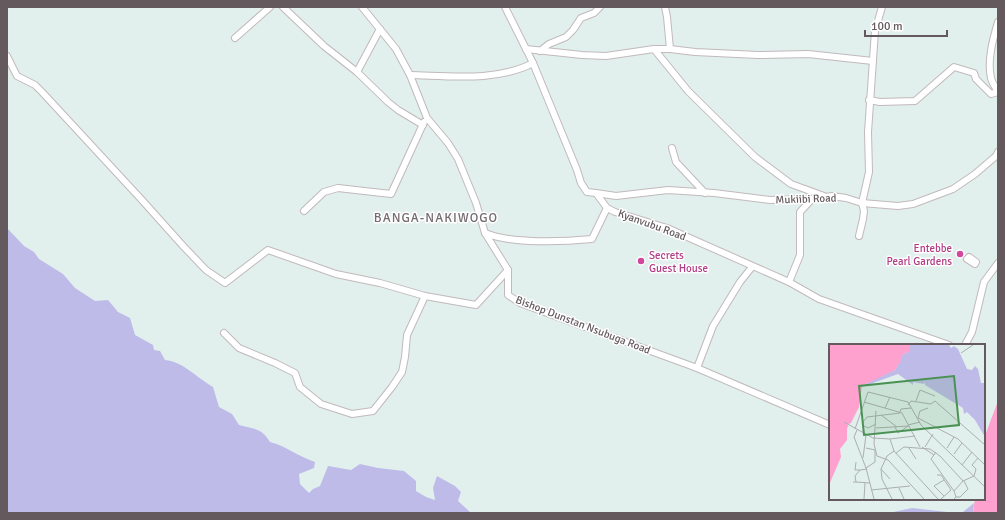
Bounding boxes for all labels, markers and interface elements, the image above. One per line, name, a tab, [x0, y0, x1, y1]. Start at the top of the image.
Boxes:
scale bar	[865, 12, 947, 38]
text: 100 m	[871, 19, 903, 34]
street label: Mukiibi Road	[775, 191, 837, 207]
street label: Kyanvubu Road	[616, 207, 688, 243]
district label: BANGA-NAKIWOGO	[374, 210, 498, 226]
place label: Entebbe Pearl Gardens	[887, 242, 952, 268]
place label: Secrets Guest House	[649, 249, 708, 275]
marker: Entebbe Pearl Gardens	[955, 249, 965, 259]
marker: Secrets Guest House	[636, 256, 646, 266]
street label: Bishop Dunstan Nsubuga Road	[514, 293, 653, 357]
inset map	[829, 344, 985, 500]

